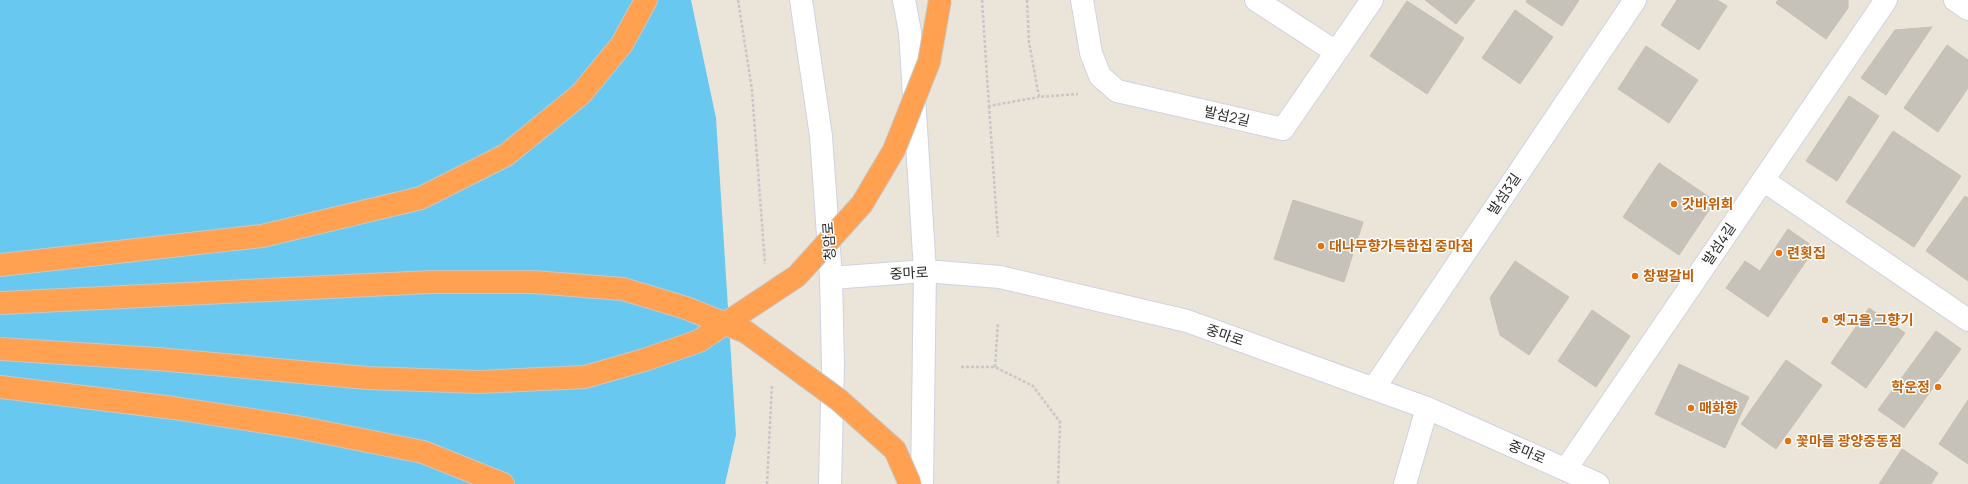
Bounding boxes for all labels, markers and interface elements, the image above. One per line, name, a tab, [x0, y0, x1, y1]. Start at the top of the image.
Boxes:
street label: 발섬2길	[1202, 101, 1252, 130]
street label: 발섬3길	[1483, 169, 1524, 218]
place label: 갓바위회	[1682, 194, 1734, 213]
marker: 갓바위회	[1669, 199, 1679, 209]
street label: 발섬4길	[1698, 219, 1740, 268]
street label: 청암로	[818, 221, 839, 261]
place label: 대나무향가득한집 중마점	[1329, 236, 1473, 255]
marker: 대나무향가득한집 중마점	[1316, 241, 1326, 251]
place label: 련횟집	[1787, 243, 1826, 262]
marker: 련횟집	[1774, 248, 1784, 258]
street label: 중마로	[889, 262, 929, 283]
place label: 창평갈비	[1643, 266, 1695, 285]
marker: 창평갈비	[1630, 271, 1640, 281]
place label: 옛고을 그향기	[1833, 310, 1913, 329]
marker: 옛고을 그향기	[1820, 315, 1830, 325]
street label: 중마로	[1204, 319, 1247, 350]
place label: 학운정	[1891, 377, 1930, 396]
marker: 학운정	[1933, 382, 1943, 392]
place label: 매화향	[1699, 398, 1738, 417]
marker: 매화향	[1686, 403, 1696, 413]
place label: 꽃마름 광양중동점	[1796, 431, 1902, 450]
street label: 중마로	[1506, 435, 1549, 468]
marker: 꽃마름 광양중동점	[1783, 436, 1793, 446]

